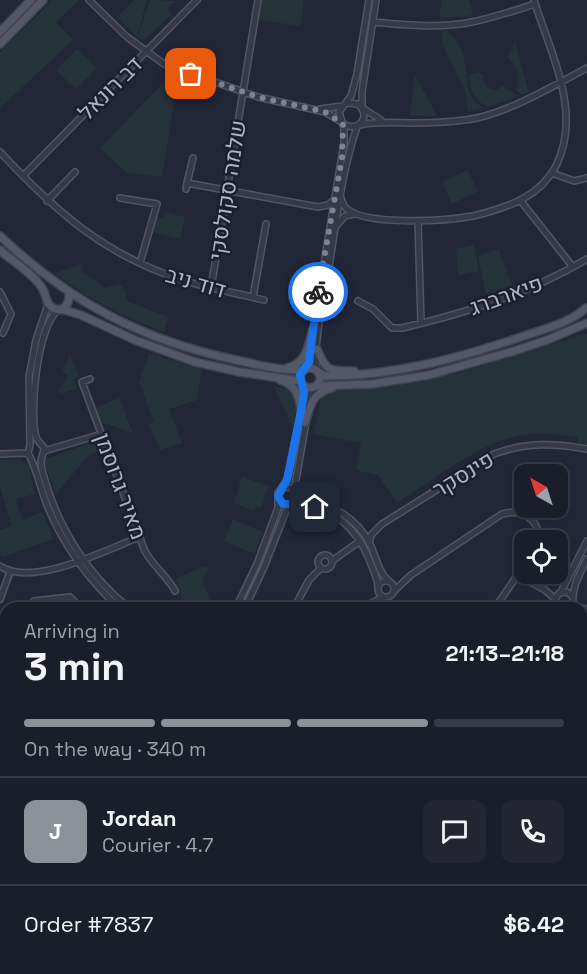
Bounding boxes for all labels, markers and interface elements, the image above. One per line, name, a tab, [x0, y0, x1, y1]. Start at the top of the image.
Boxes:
pin	[165, 48, 216, 99]
street label: דב רונאל	[72, 50, 148, 126]
icon: bag	[174, 57, 207, 90]
street label: שלמה סקולסקי	[202, 118, 252, 262]
street label: דוד ניב	[163, 260, 229, 304]
courier	[288, 262, 348, 322]
street label: פיארברג	[465, 269, 547, 321]
icon: bike	[302, 276, 335, 309]
street label: מאיר גרוסמן	[89, 429, 153, 543]
street label: פינסקר	[427, 445, 499, 503]
north arrow	[514, 464, 568, 518]
map controls	[514, 464, 568, 584]
pin	[289, 481, 340, 532]
icon: home	[298, 490, 331, 523]
button: locate	[514, 530, 568, 584]
text: Arriving in	[24, 618, 120, 644]
text: 21:13–21:18	[446, 639, 564, 667]
text: 3 min	[24, 642, 125, 691]
text: On the way · 340 m	[24, 736, 206, 762]
button: chat	[423, 800, 486, 863]
button: phone	[501, 800, 564, 863]
text: Jordan	[102, 804, 177, 832]
text: J	[49, 817, 62, 845]
text: Courier · 4.7	[102, 832, 213, 858]
text: Order #7837	[24, 910, 153, 938]
text: $6.42	[503, 910, 564, 938]

